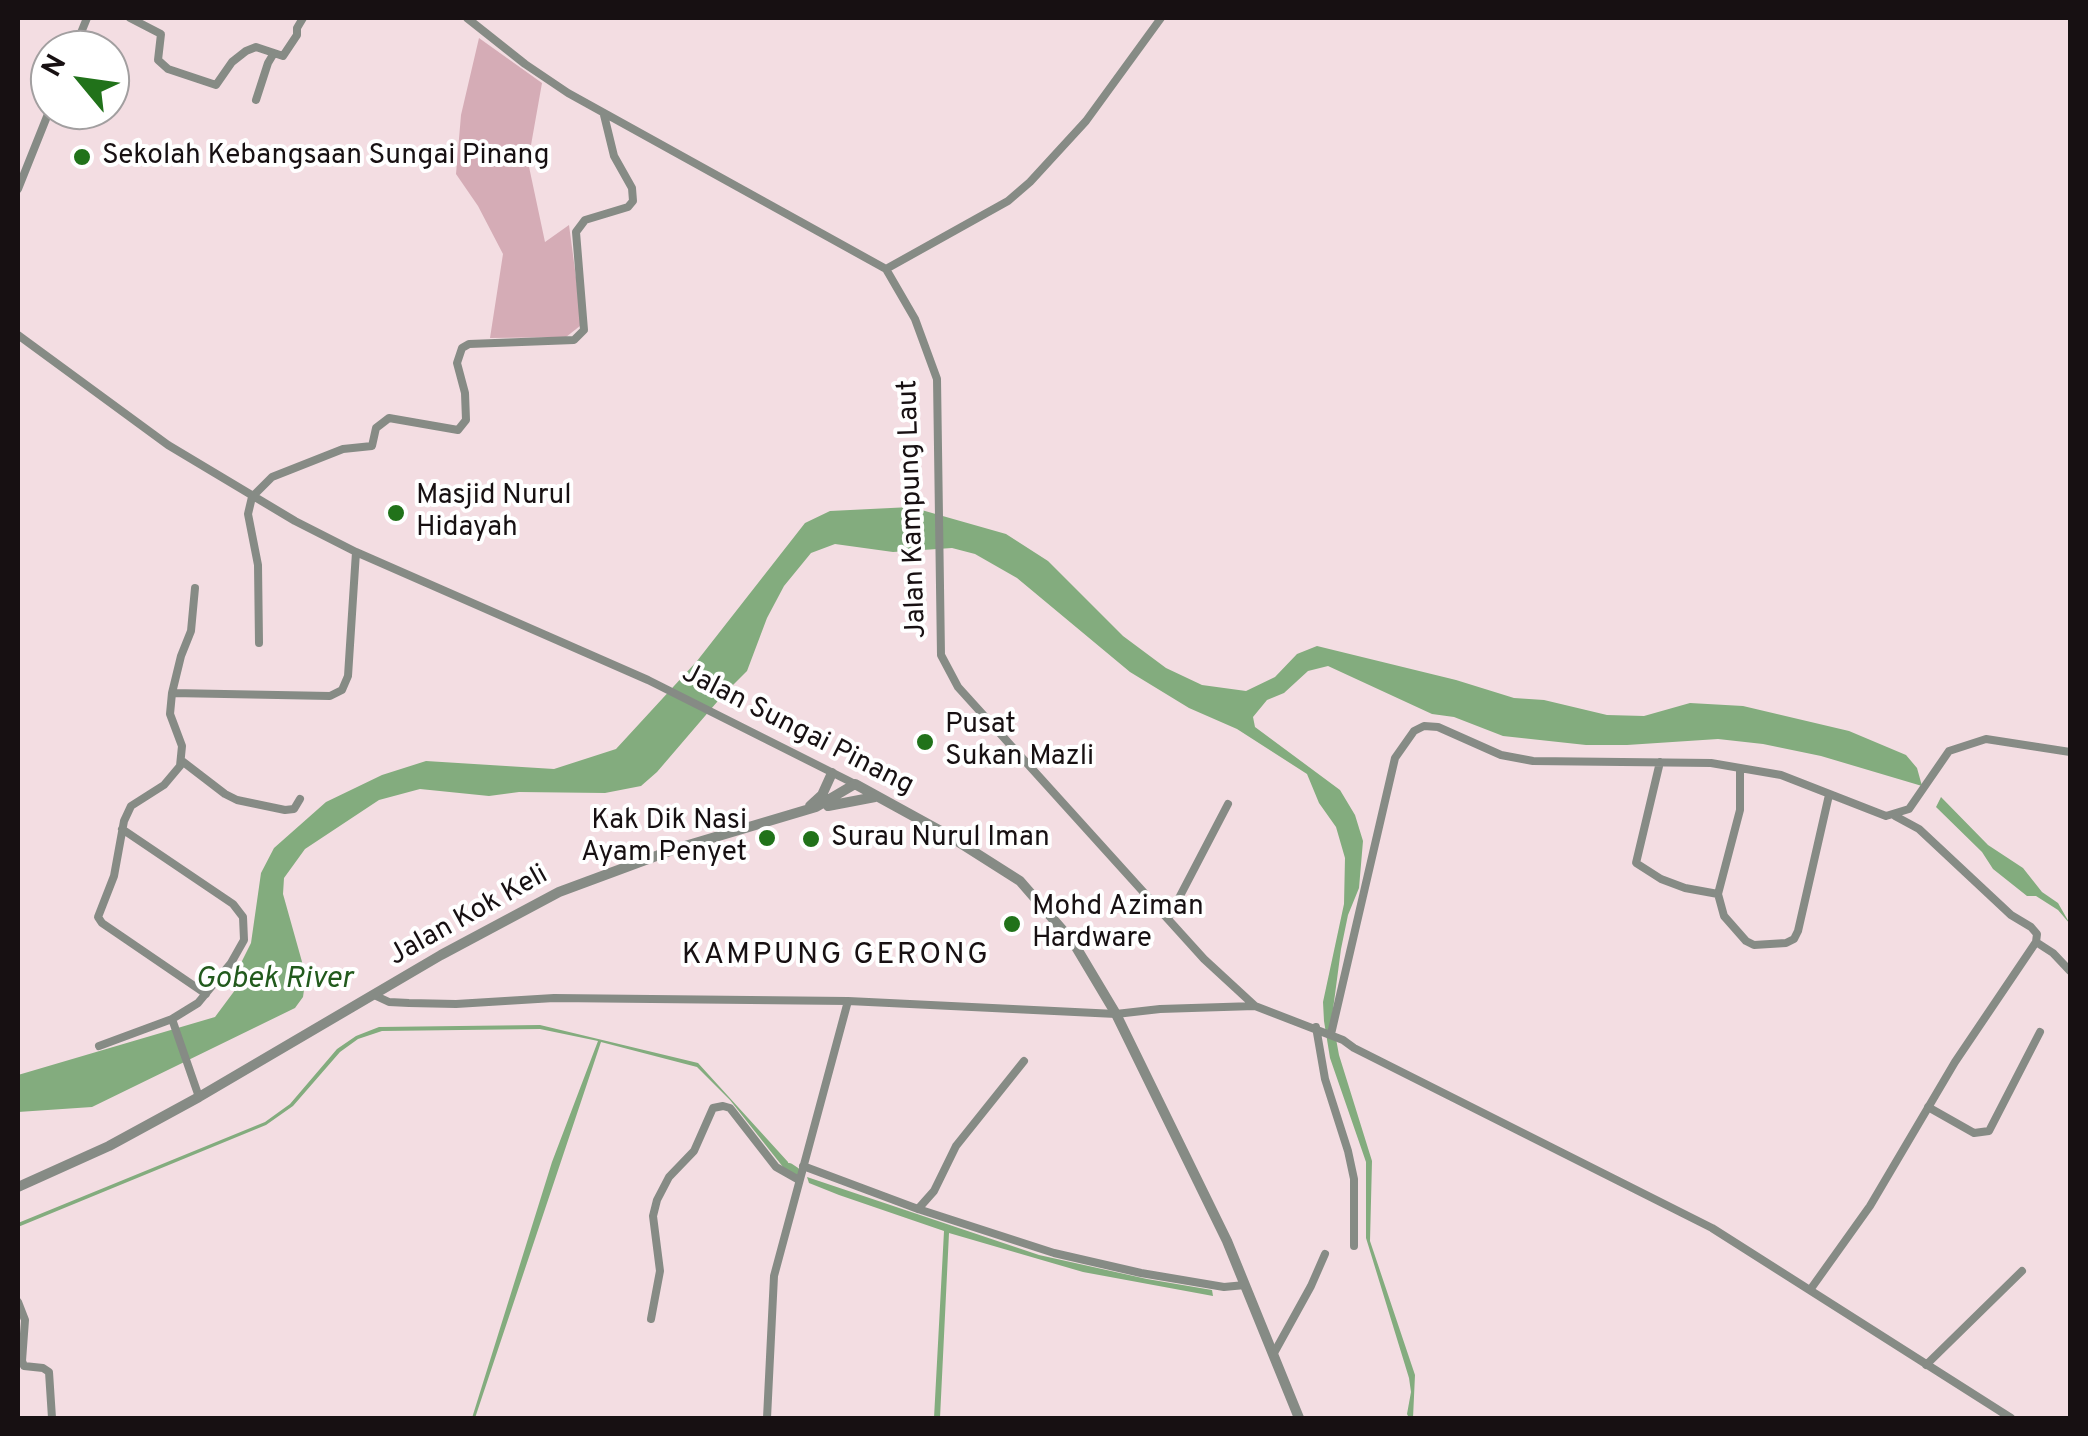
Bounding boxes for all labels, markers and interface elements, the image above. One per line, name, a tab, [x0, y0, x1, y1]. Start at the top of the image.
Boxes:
north arrow	[30, 30, 130, 130]
text: N	[35, 49, 76, 84]
place label: Sekolah Kebangsaan Sungai Pinang	[102, 140, 550, 174]
marker: Sekolah Kebangsaan Sungai Pinang	[71, 146, 93, 168]
street label: Jalan Kampung Laut	[893, 379, 935, 639]
place label: Masjid Nurul Hidayah	[416, 480, 572, 546]
marker: Masjid Nurul Hidayah	[385, 502, 407, 524]
street label: Jalan Sungai Pinang	[675, 658, 919, 804]
place label: Pusat Sukan Mazli	[945, 709, 1094, 775]
marker: Pusat Sukan Mazli	[914, 731, 936, 753]
place label: Kak Dik Nasi Ayam Penyet	[581, 805, 747, 871]
place label: Surau Nurul Iman	[831, 822, 1050, 856]
marker: Kak Dik Nasi Ayam Penyet	[756, 827, 778, 849]
marker: Surau Nurul Iman	[800, 828, 822, 850]
street label: Jalan Kok Keli	[383, 859, 555, 975]
place label: Mohd Aziman Hardware	[1032, 891, 1204, 957]
marker: Mohd Aziman Hardware	[1001, 913, 1023, 935]
district label: KAMPUNG GERONG	[682, 939, 990, 975]
water label: Gobek River	[195, 963, 353, 999]

